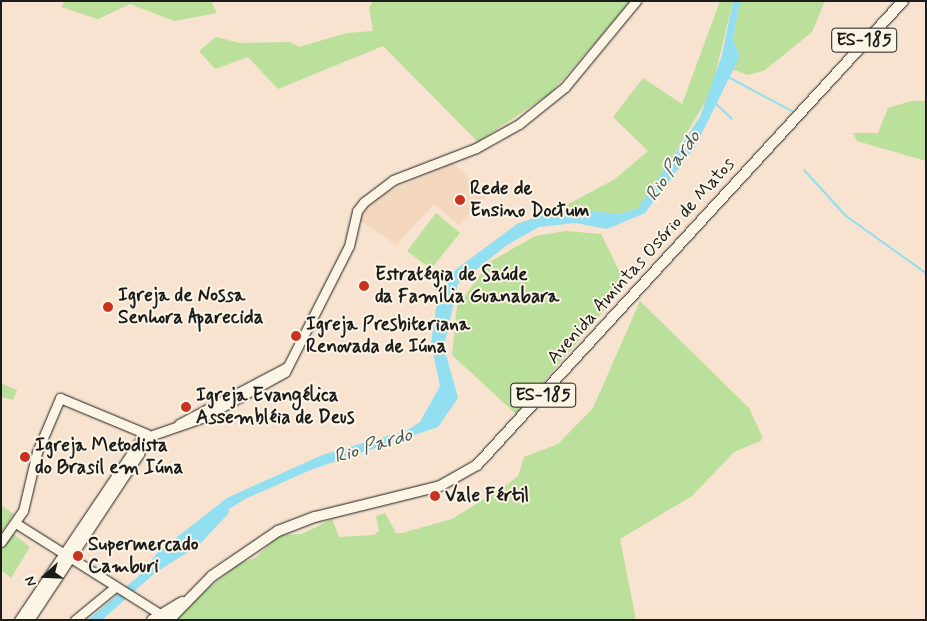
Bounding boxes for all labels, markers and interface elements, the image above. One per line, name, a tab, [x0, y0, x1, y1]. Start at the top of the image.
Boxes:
road number: ES-185	[830, 24, 898, 56]
water label: Rio Pardo	[641, 127, 705, 205]
street label: Avenida Amintas Osório de Matos	[543, 153, 739, 369]
place label: Rede de Ensino Doctum	[470, 178, 589, 222]
marker: Rede de Ensino Doctum	[454, 194, 466, 206]
place label: Estratégia de Saúde da Família Guanabara	[375, 264, 555, 308]
marker: Estratégia de Saúde da Família Guanabara	[357, 279, 371, 293]
place label: Igreja de Nossa Senhora Aparecida	[118, 285, 264, 329]
marker: Igreja de Nossa Senhora Aparecida	[102, 301, 114, 313]
place label: Igreja Presbiteriana Renovada de Iúna	[306, 314, 470, 358]
marker: Igreja Presbiteriana Renovada de Iúna	[290, 330, 302, 342]
road number: ES-185	[509, 380, 577, 410]
place label: Igreja Evangélica Assembléia de Deus	[196, 385, 356, 429]
marker: Igreja Evangélica Assembléia de Deus	[180, 401, 192, 413]
water label: Rio Pardo	[332, 423, 414, 469]
place label: Igreja Metodista do Brasil em Iúna	[35, 435, 176, 479]
marker: Igreja Metodista do Brasil em Iúna	[19, 451, 31, 463]
place label: Vale Fértil	[445, 485, 529, 507]
marker: Vale Fértil	[429, 490, 441, 502]
place label: Supermercado Camburi	[88, 534, 198, 578]
marker: Supermercado Camburi	[72, 550, 84, 562]
north arrow	[20, 551, 70, 601]
text: N	[21, 574, 41, 589]

